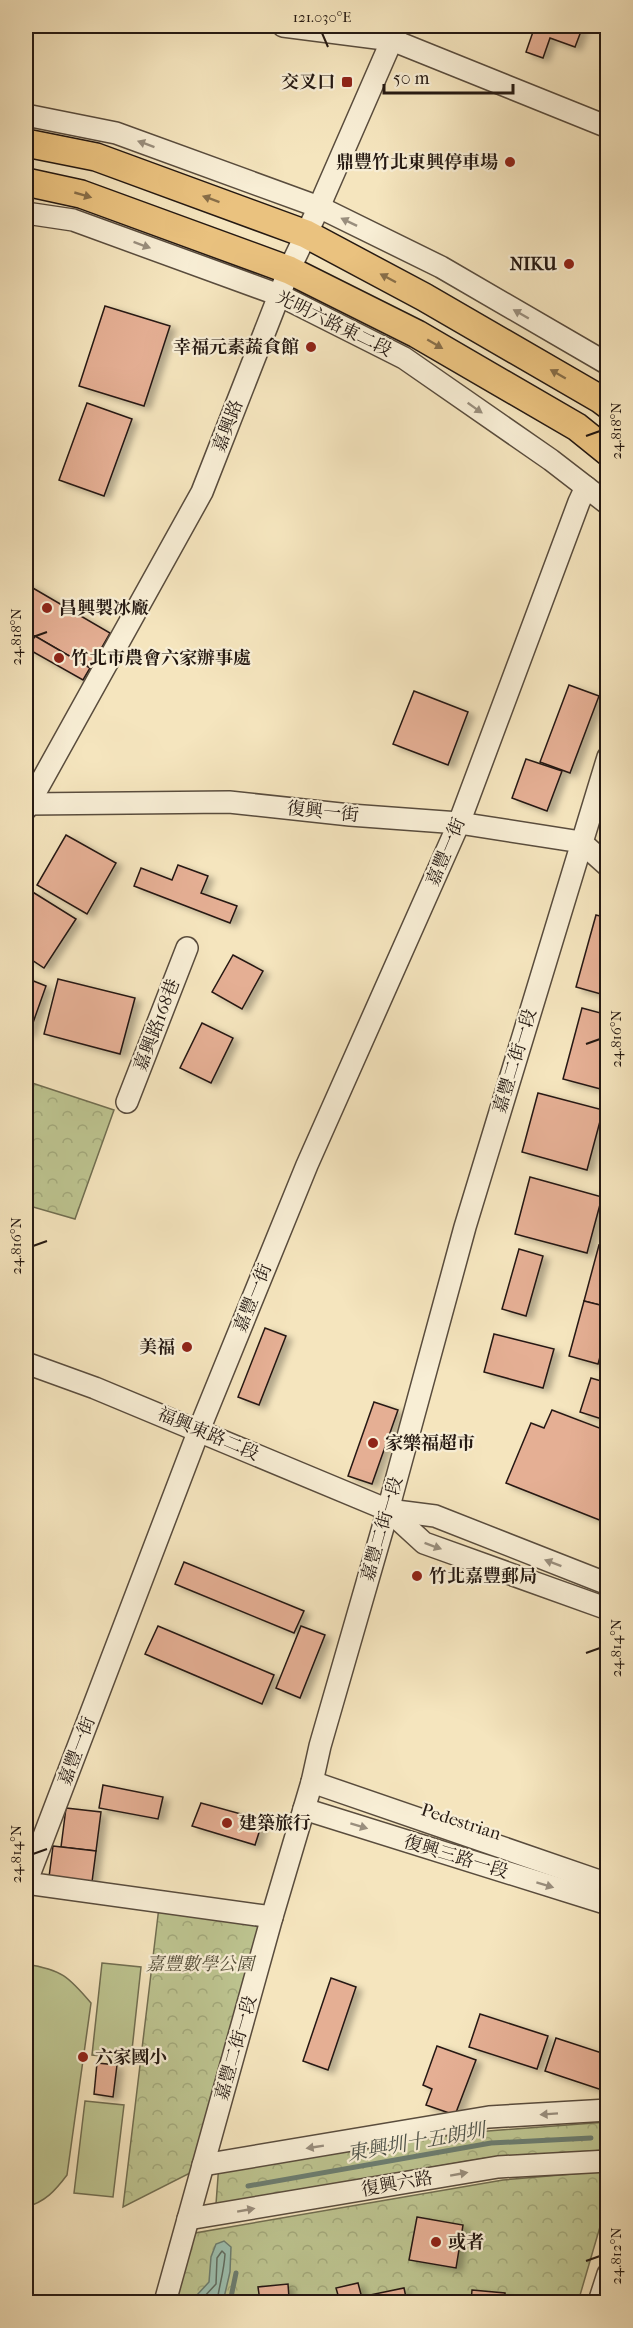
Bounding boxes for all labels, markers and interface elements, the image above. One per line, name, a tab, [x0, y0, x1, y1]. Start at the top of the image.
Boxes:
text: 121.030°E	[293, 8, 351, 26]
scale bar	[384, 57, 513, 95]
text: 50 m	[393, 68, 430, 89]
place label: 交叉口	[281, 72, 335, 93]
marker: 交叉口	[340, 75, 354, 89]
one-way arrow	[136, 139, 154, 149]
place label: 鼎豐竹北東興停車場	[336, 152, 498, 173]
marker: 鼎豐竹北東興停車場	[503, 155, 517, 169]
one-way arrow	[74, 191, 92, 200]
one-way arrow	[201, 194, 219, 204]
one-way arrow	[340, 217, 357, 227]
one-way arrow	[133, 241, 151, 251]
place label: NIKU	[510, 254, 558, 275]
marker: NIKU	[562, 257, 576, 271]
one-way arrow	[380, 273, 397, 283]
street label: 光明六路東二段	[273, 287, 395, 361]
one-way arrow	[513, 308, 529, 319]
place label: 幸福元素蔬食館	[173, 337, 299, 358]
one-way arrow	[427, 339, 443, 350]
marker: 幸福元素蔬食館	[304, 340, 318, 354]
one-way arrow	[549, 369, 566, 379]
street label: 嘉興路	[209, 397, 247, 455]
one-way arrow	[467, 402, 483, 413]
text: 24.818°N	[607, 402, 625, 460]
place label: 昌興製冰廠	[59, 598, 149, 619]
marker: 昌興製冰廠	[40, 601, 54, 615]
text: 24.818°N	[7, 608, 25, 666]
place label: 竹北市農會六家辦事處	[71, 648, 251, 669]
marker: 竹北市農會六家辦事處	[52, 651, 66, 665]
street label: 復興一街	[286, 798, 360, 826]
street label: 嘉豐一街	[422, 815, 470, 889]
street label: 嘉興路168巷	[130, 976, 184, 1074]
street label: 嘉豐二街一段	[489, 1006, 541, 1116]
text: 24.816°N	[607, 1010, 625, 1068]
text: 24.816°N	[7, 1217, 25, 1275]
street label: 嘉豐一街	[230, 1261, 276, 1335]
place label: 美福	[139, 1337, 175, 1358]
marker: 美福	[180, 1340, 194, 1354]
street label: 福興東路二段	[154, 1403, 262, 1465]
place label: 家樂福超市	[385, 1433, 475, 1454]
marker: 家樂福超市	[366, 1436, 380, 1450]
street label: 嘉豐二街一段	[357, 1474, 407, 1584]
one-way arrow	[424, 1542, 442, 1552]
one-way arrow	[544, 1557, 562, 1567]
place label: 竹北嘉豐郵局	[429, 1566, 537, 1587]
marker: 竹北嘉豐郵局	[410, 1569, 424, 1583]
text: 24.814°N	[607, 1618, 625, 1677]
street label: 嘉豐一街	[54, 1714, 100, 1788]
street label: Pedestrian	[418, 1799, 504, 1845]
place label: 建築旅行	[239, 1813, 311, 1834]
marker: 建築旅行	[220, 1816, 234, 1830]
one-way arrow	[350, 1822, 368, 1831]
text: 24.814°N	[7, 1824, 25, 1883]
street label: 復興三路一段	[401, 1831, 511, 1883]
one-way arrow	[536, 1881, 554, 1890]
park label: 嘉豐數學公園	[146, 1954, 257, 1975]
street label: 嘉豐二街一段	[211, 1993, 261, 2103]
place label: 六家國小	[95, 2047, 167, 2068]
marker: 六家國小	[76, 2050, 90, 2064]
one-way arrow	[540, 2109, 559, 2118]
water label: 東興圳十五朗圳	[345, 2118, 490, 2165]
one-way arrow	[305, 2142, 324, 2151]
street label: 復興六路	[360, 2167, 434, 2201]
one-way arrow	[449, 2169, 468, 2178]
one-way arrow	[237, 2205, 256, 2214]
text: 24.812°N	[607, 2227, 625, 2285]
place label: 或者	[448, 2232, 484, 2253]
marker: 或者	[429, 2235, 443, 2249]

